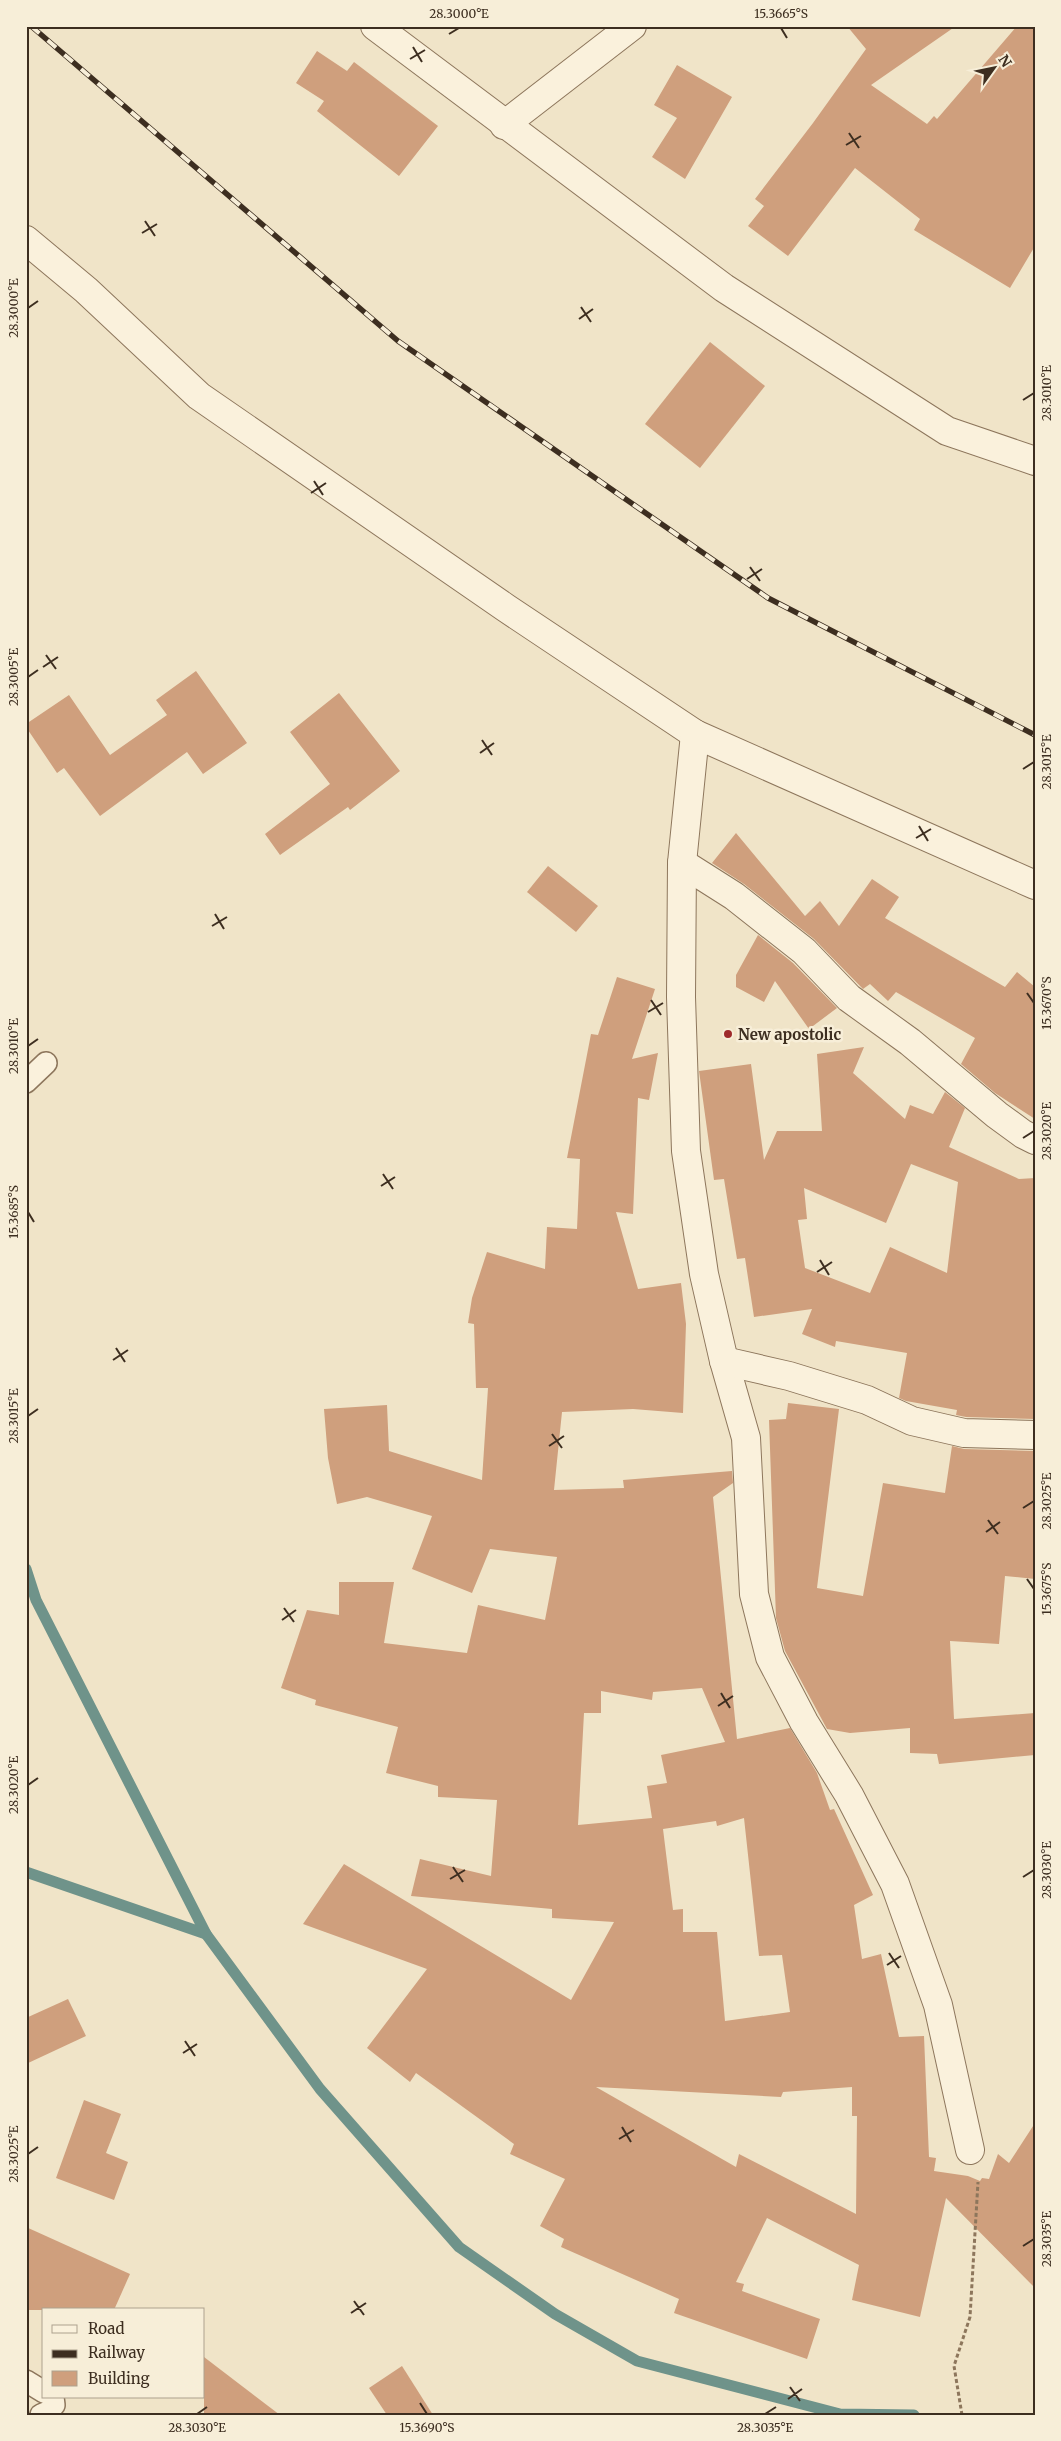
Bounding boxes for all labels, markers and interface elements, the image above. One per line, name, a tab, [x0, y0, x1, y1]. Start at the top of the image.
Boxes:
text: 28.3000°E	[429, 6, 489, 21]
text: 15.3665°S	[754, 6, 808, 21]
north arrow	[968, 42, 1018, 92]
text: N	[994, 51, 1015, 70]
text: 28.3000°E	[6, 278, 21, 338]
text: 28.3010°E	[1039, 365, 1054, 421]
text: 28.3005°E	[6, 648, 21, 706]
text: 28.3015°E	[1039, 734, 1054, 790]
text: 15.3670°S	[1039, 976, 1054, 1030]
text: 28.3010°E	[6, 1018, 21, 1074]
place label: New apostolic	[738, 1025, 841, 1044]
marker: New apostolic	[722, 1028, 734, 1040]
text: 28.3020°E	[1039, 1102, 1054, 1160]
text: 15.3685°S	[6, 1185, 21, 1239]
text: 28.3015°E	[6, 1388, 21, 1444]
text: 28.3025°E	[1039, 1472, 1054, 1529]
text: 15.3675°S	[1039, 1563, 1054, 1615]
text: 28.3020°E	[6, 1756, 21, 1814]
text: 28.3030°E	[1039, 1841, 1054, 1899]
text: 28.3025°E	[6, 2125, 21, 2182]
text: 28.3035°E	[1039, 2210, 1054, 2267]
legend	[42, 2308, 205, 2398]
text: Road	[88, 2319, 124, 2338]
text: Railway	[88, 2343, 145, 2362]
text: Building	[88, 2369, 150, 2388]
text: 28.3030°E	[168, 2420, 226, 2435]
text: 15.3690°S	[400, 2420, 454, 2435]
text: 28.3035°E	[737, 2420, 794, 2435]

